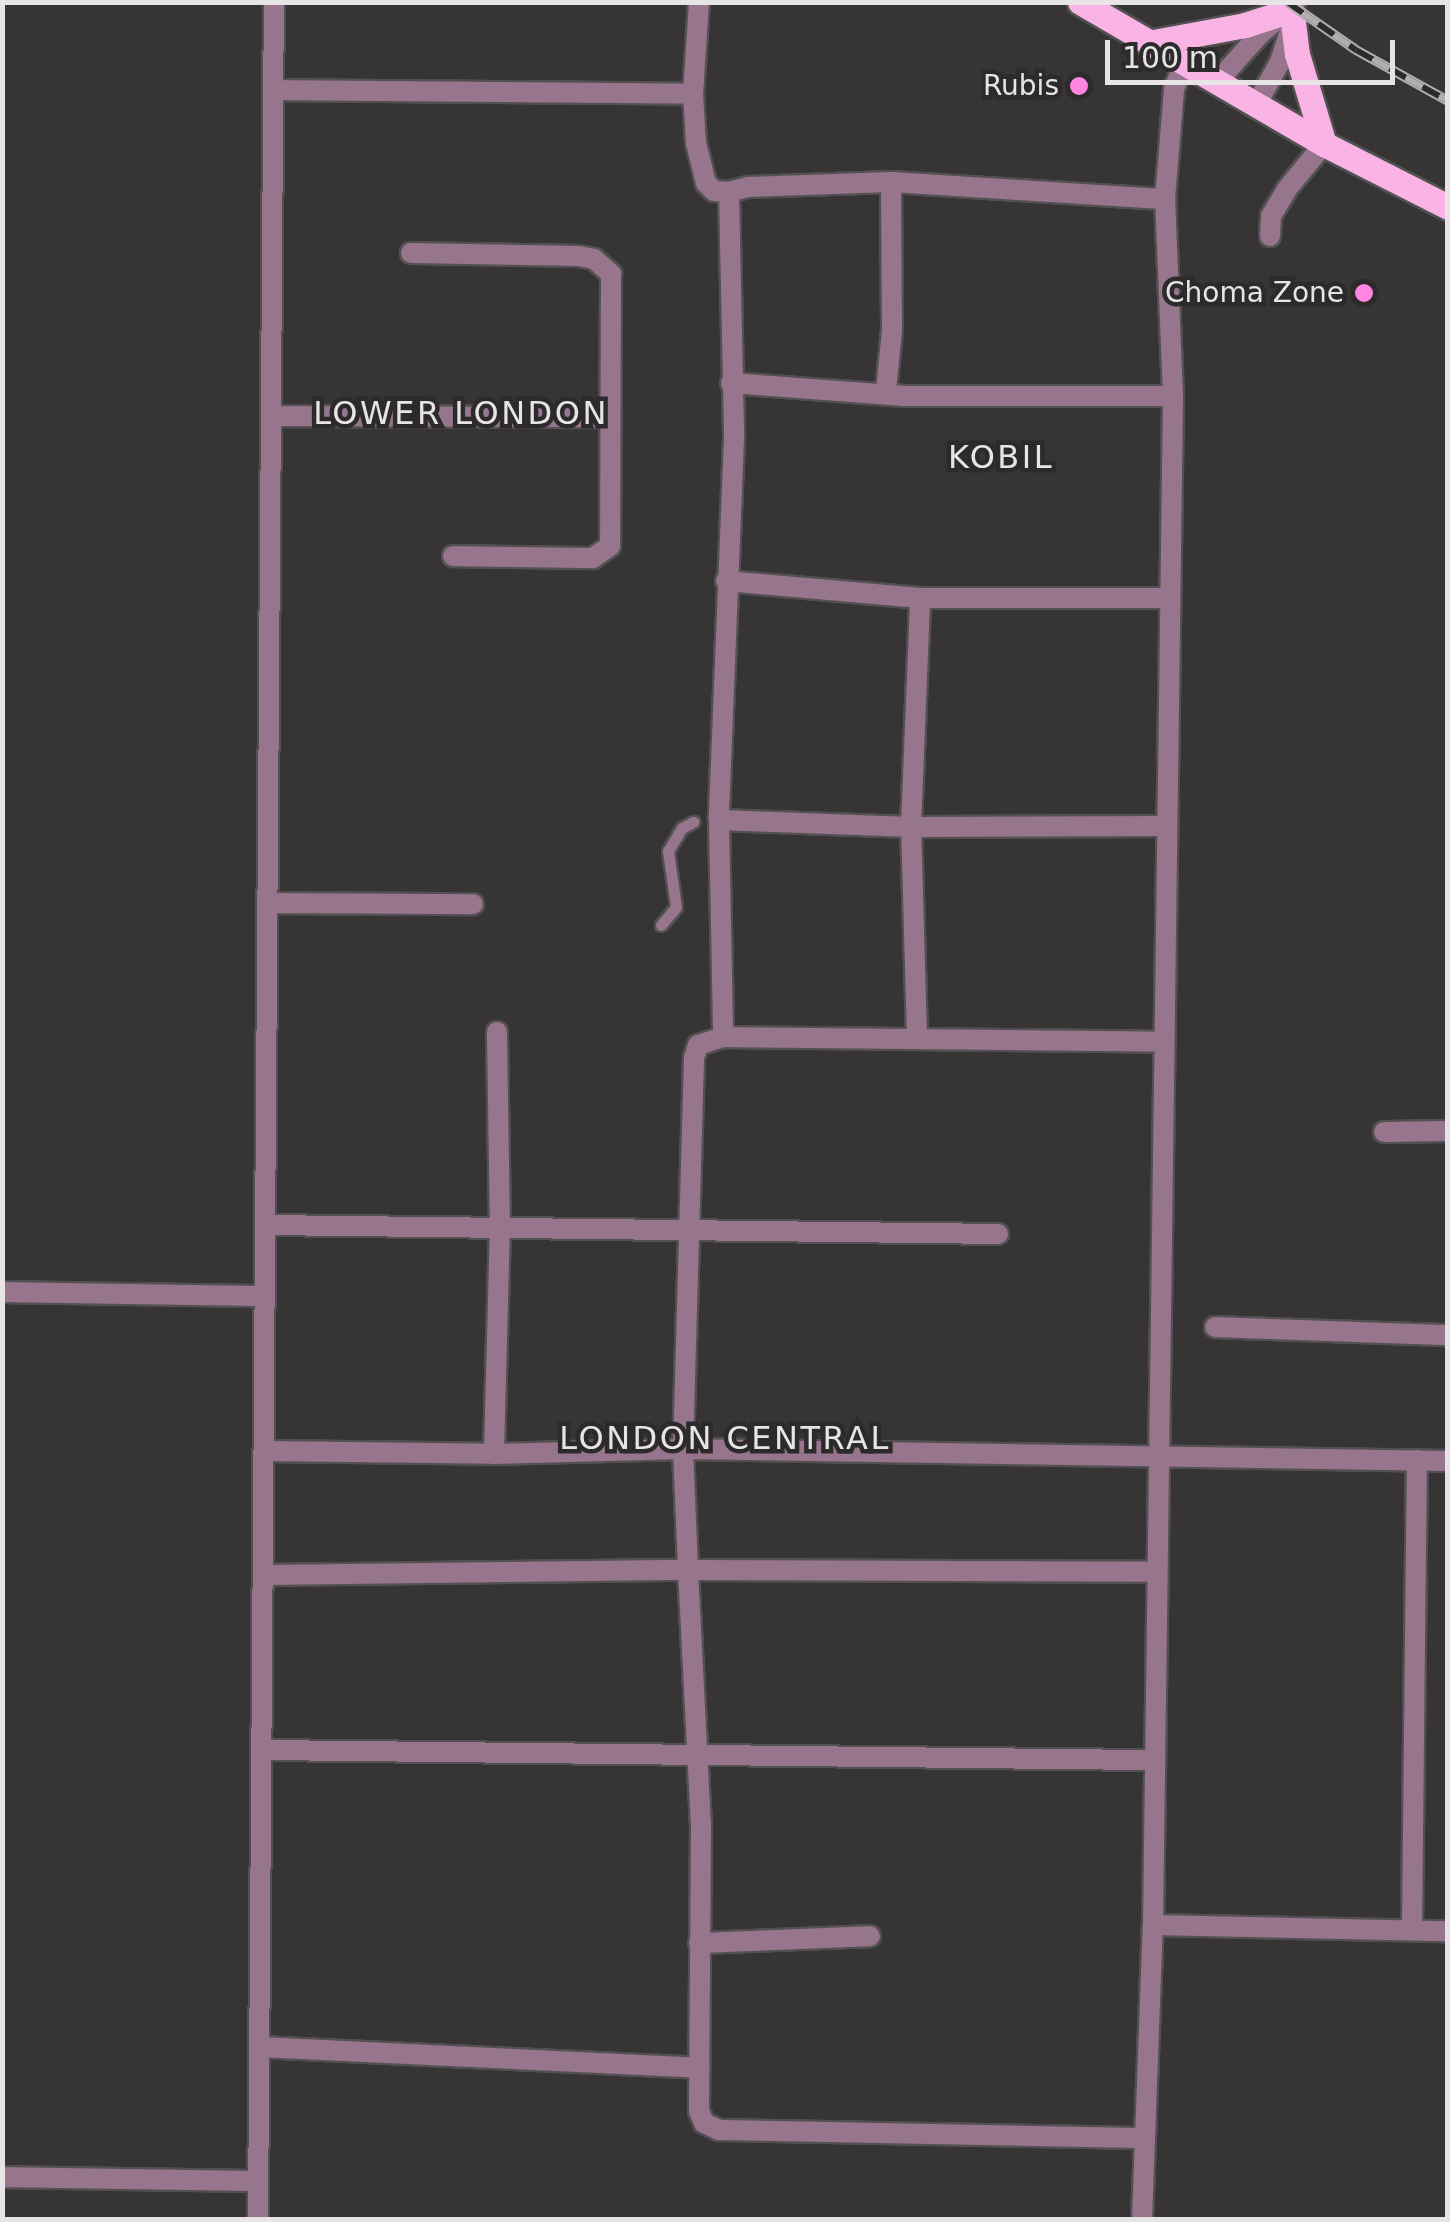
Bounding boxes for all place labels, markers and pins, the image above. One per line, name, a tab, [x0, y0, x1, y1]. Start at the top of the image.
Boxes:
place label: Rubis	[983, 69, 1059, 103]
marker: Rubis	[1068, 75, 1090, 97]
place label: Choma Zone	[1165, 276, 1344, 310]
marker: Choma Zone	[1353, 282, 1375, 304]

